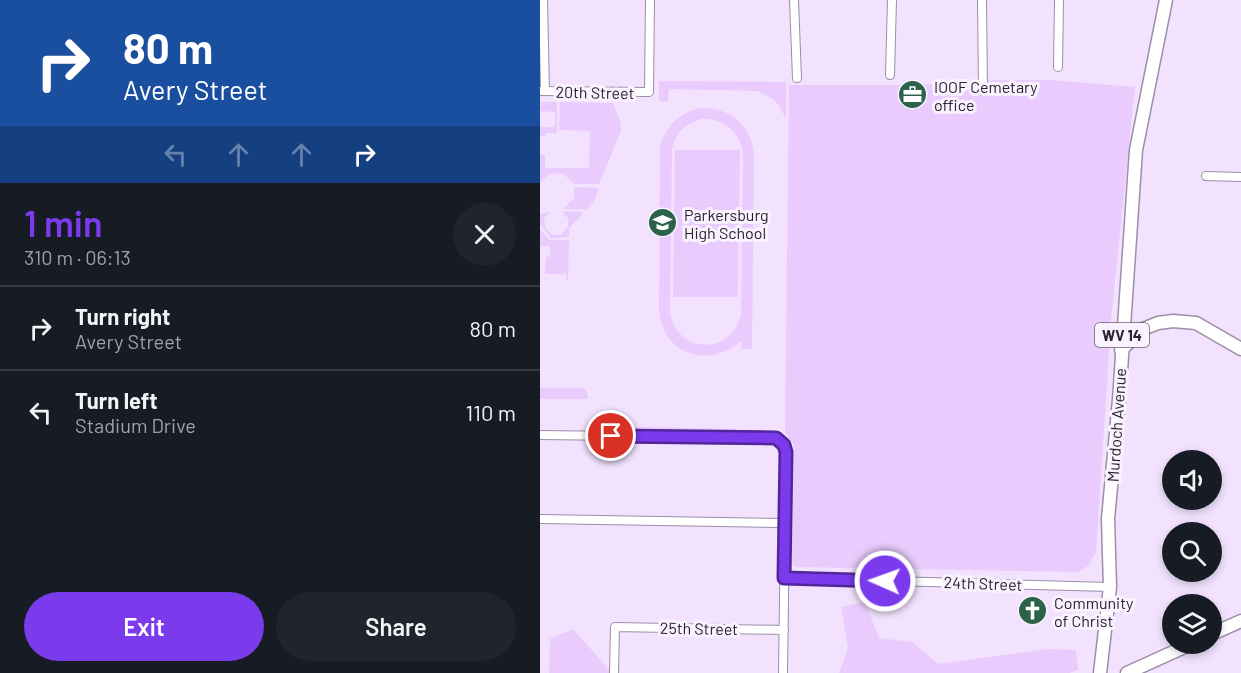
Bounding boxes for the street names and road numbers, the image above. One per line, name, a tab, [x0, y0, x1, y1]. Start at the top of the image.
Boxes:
street label: 20th Street	[555, 82, 635, 102]
road number: WV 14	[1095, 323, 1149, 347]
street label: Murdoch Avenue	[1103, 367, 1129, 483]
street label: 24th Street	[943, 572, 1023, 594]
street label: 25th Street	[660, 618, 738, 638]

